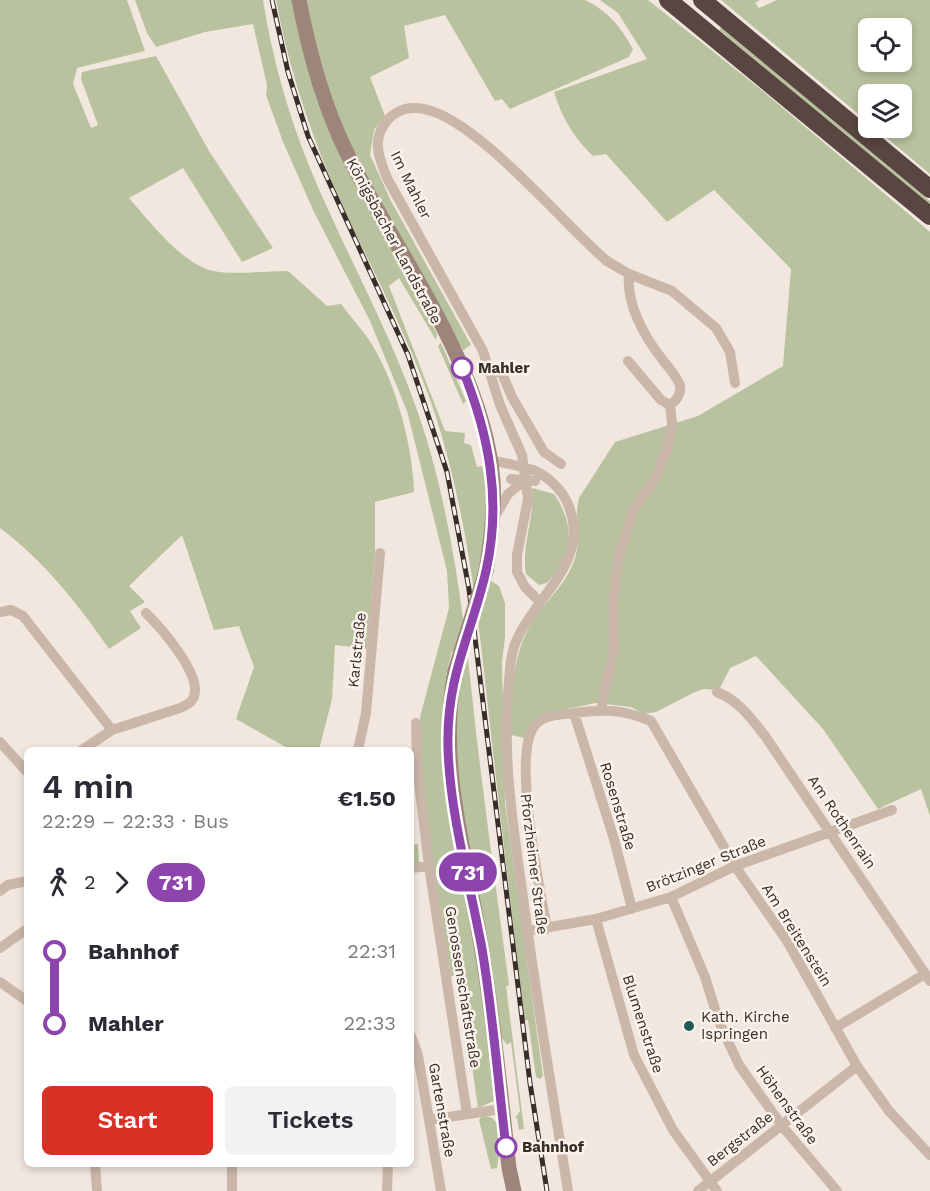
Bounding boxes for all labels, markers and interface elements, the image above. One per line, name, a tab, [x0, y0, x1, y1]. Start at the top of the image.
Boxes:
map controls	[858, 18, 912, 138]
button: locate	[858, 18, 912, 72]
button: layers	[858, 84, 912, 138]
street label: Im Mahler	[387, 148, 435, 222]
street label: Königsbacher Landstraße	[343, 155, 445, 327]
marker: Mahler	[451, 357, 473, 379]
place label: Mahler	[478, 359, 530, 377]
street label: Karlstraße	[344, 612, 370, 688]
street label: Rosenstraße	[596, 760, 640, 852]
text: 4 min	[42, 767, 134, 806]
street label: Am Rothenrain	[804, 772, 880, 872]
text: €1.50	[338, 786, 396, 811]
street label: Pforzheimer Straße	[516, 792, 552, 936]
text: 22:29 – 22:33 · Bus	[42, 809, 229, 833]
street label: Brötzinger Straße	[643, 832, 769, 896]
line badge: 731	[434, 852, 502, 892]
text: 731	[451, 860, 485, 885]
icon: walk	[42, 866, 75, 899]
icon: forward	[105, 866, 138, 899]
text: 2	[84, 870, 96, 894]
text: 731	[159, 870, 193, 895]
street label: Am Breitenstein	[758, 880, 836, 990]
street label: Genossenschaftstraße	[441, 905, 485, 1069]
text: Bahnhof	[88, 939, 179, 964]
text: 22:31	[347, 939, 396, 963]
street label: Blumenstraße	[619, 973, 667, 1075]
place label: Kath. Kirche Ispringen	[701, 1008, 790, 1043]
text: Mahler	[88, 1011, 164, 1036]
text: 22:33	[343, 1011, 396, 1035]
marker: Kath. Kirche Ispringen	[682, 1019, 696, 1033]
street label: Gartenstraße	[425, 1061, 459, 1159]
street label: Höhenstraße	[752, 1062, 822, 1148]
button: Start	[42, 1086, 213, 1155]
button: Tickets	[225, 1086, 396, 1155]
street label: Bergstraße	[703, 1108, 777, 1170]
marker: Bahnhof	[495, 1136, 517, 1158]
place label: Bahnhof	[522, 1138, 585, 1156]

